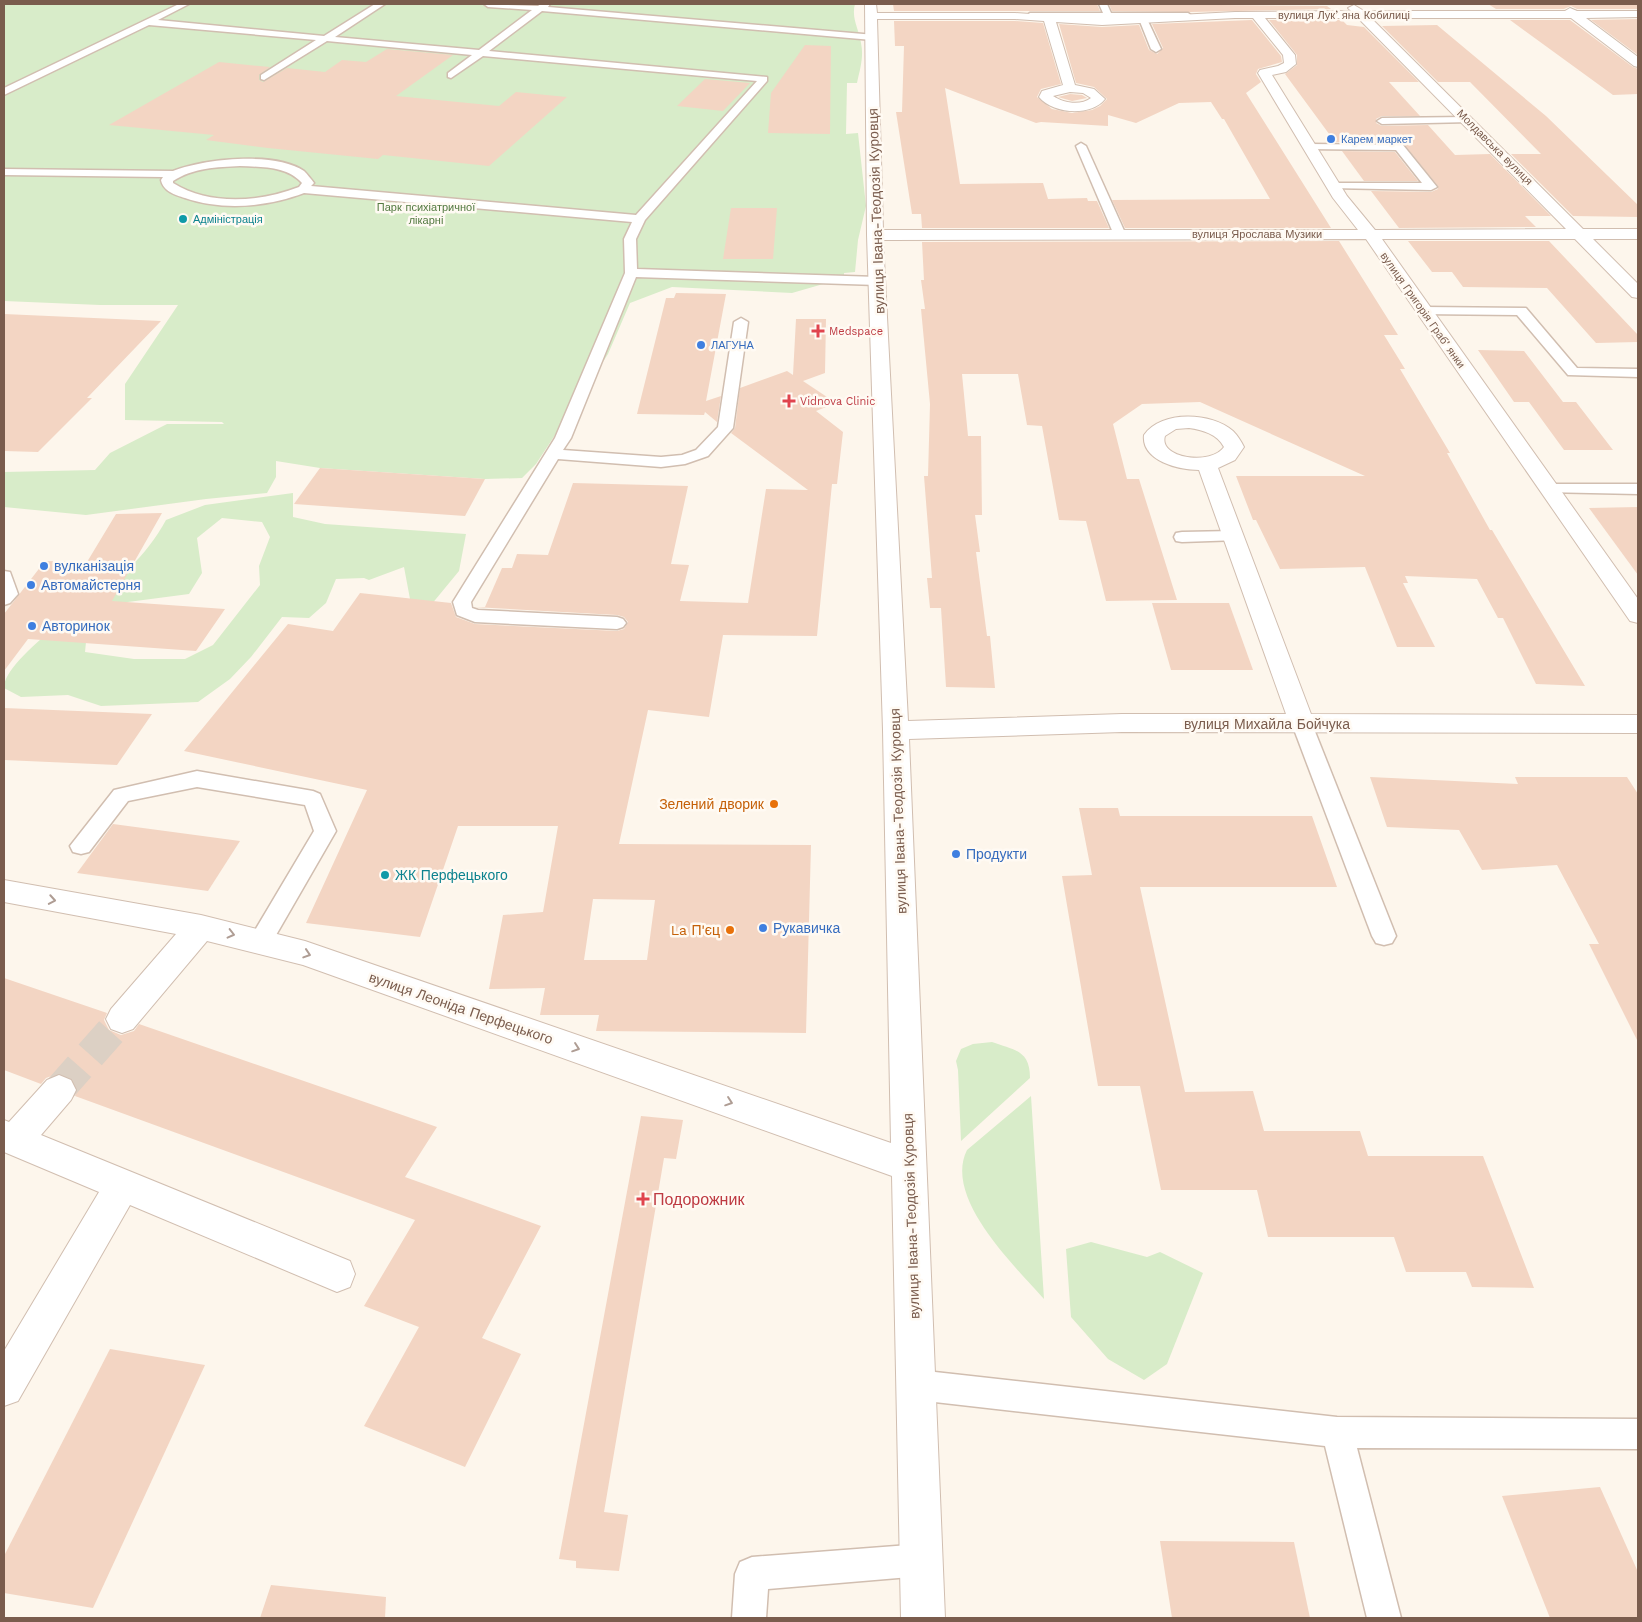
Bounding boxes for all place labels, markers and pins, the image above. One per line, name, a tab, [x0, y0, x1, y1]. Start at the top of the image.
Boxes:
marker: Карем маркет	[1325, 133, 1337, 145]
place label: Карем маркет	[1341, 133, 1413, 146]
marker: Адміністрація	[177, 213, 189, 225]
place label: Адміністрація	[193, 213, 263, 226]
marker: Medspace	[811, 324, 825, 338]
place label: Medspace	[829, 325, 883, 338]
marker: ЛАГУНА	[695, 339, 707, 351]
place label: ЛАГУНА	[711, 339, 754, 352]
marker: Vidnova Clinic	[782, 394, 796, 408]
place label: Vidnova Clinic	[800, 395, 875, 408]
place label: вулканізація	[54, 558, 134, 574]
marker: вулканізація	[38, 560, 50, 572]
place label: Автомайстерня	[41, 577, 141, 593]
marker: Автомайстерня	[25, 579, 37, 591]
place label: Авторинок	[42, 618, 111, 634]
marker: Авторинок	[26, 620, 38, 632]
place label: Зелений дворик	[659, 796, 765, 812]
marker: Зелений дворик	[768, 798, 780, 810]
place label: Продукти	[966, 846, 1027, 862]
marker: Продукти	[950, 848, 962, 860]
place label: ЖК Перфецького	[395, 867, 508, 883]
marker: ЖК Перфецького	[379, 869, 391, 881]
place label: Рукавичка	[773, 920, 841, 936]
place label: La П'єц	[671, 922, 720, 938]
marker: Рукавичка	[757, 922, 769, 934]
marker: La П'єц	[724, 924, 736, 936]
place label: Подорожник	[653, 1190, 745, 1209]
marker: Подорожник	[637, 1193, 649, 1205]

